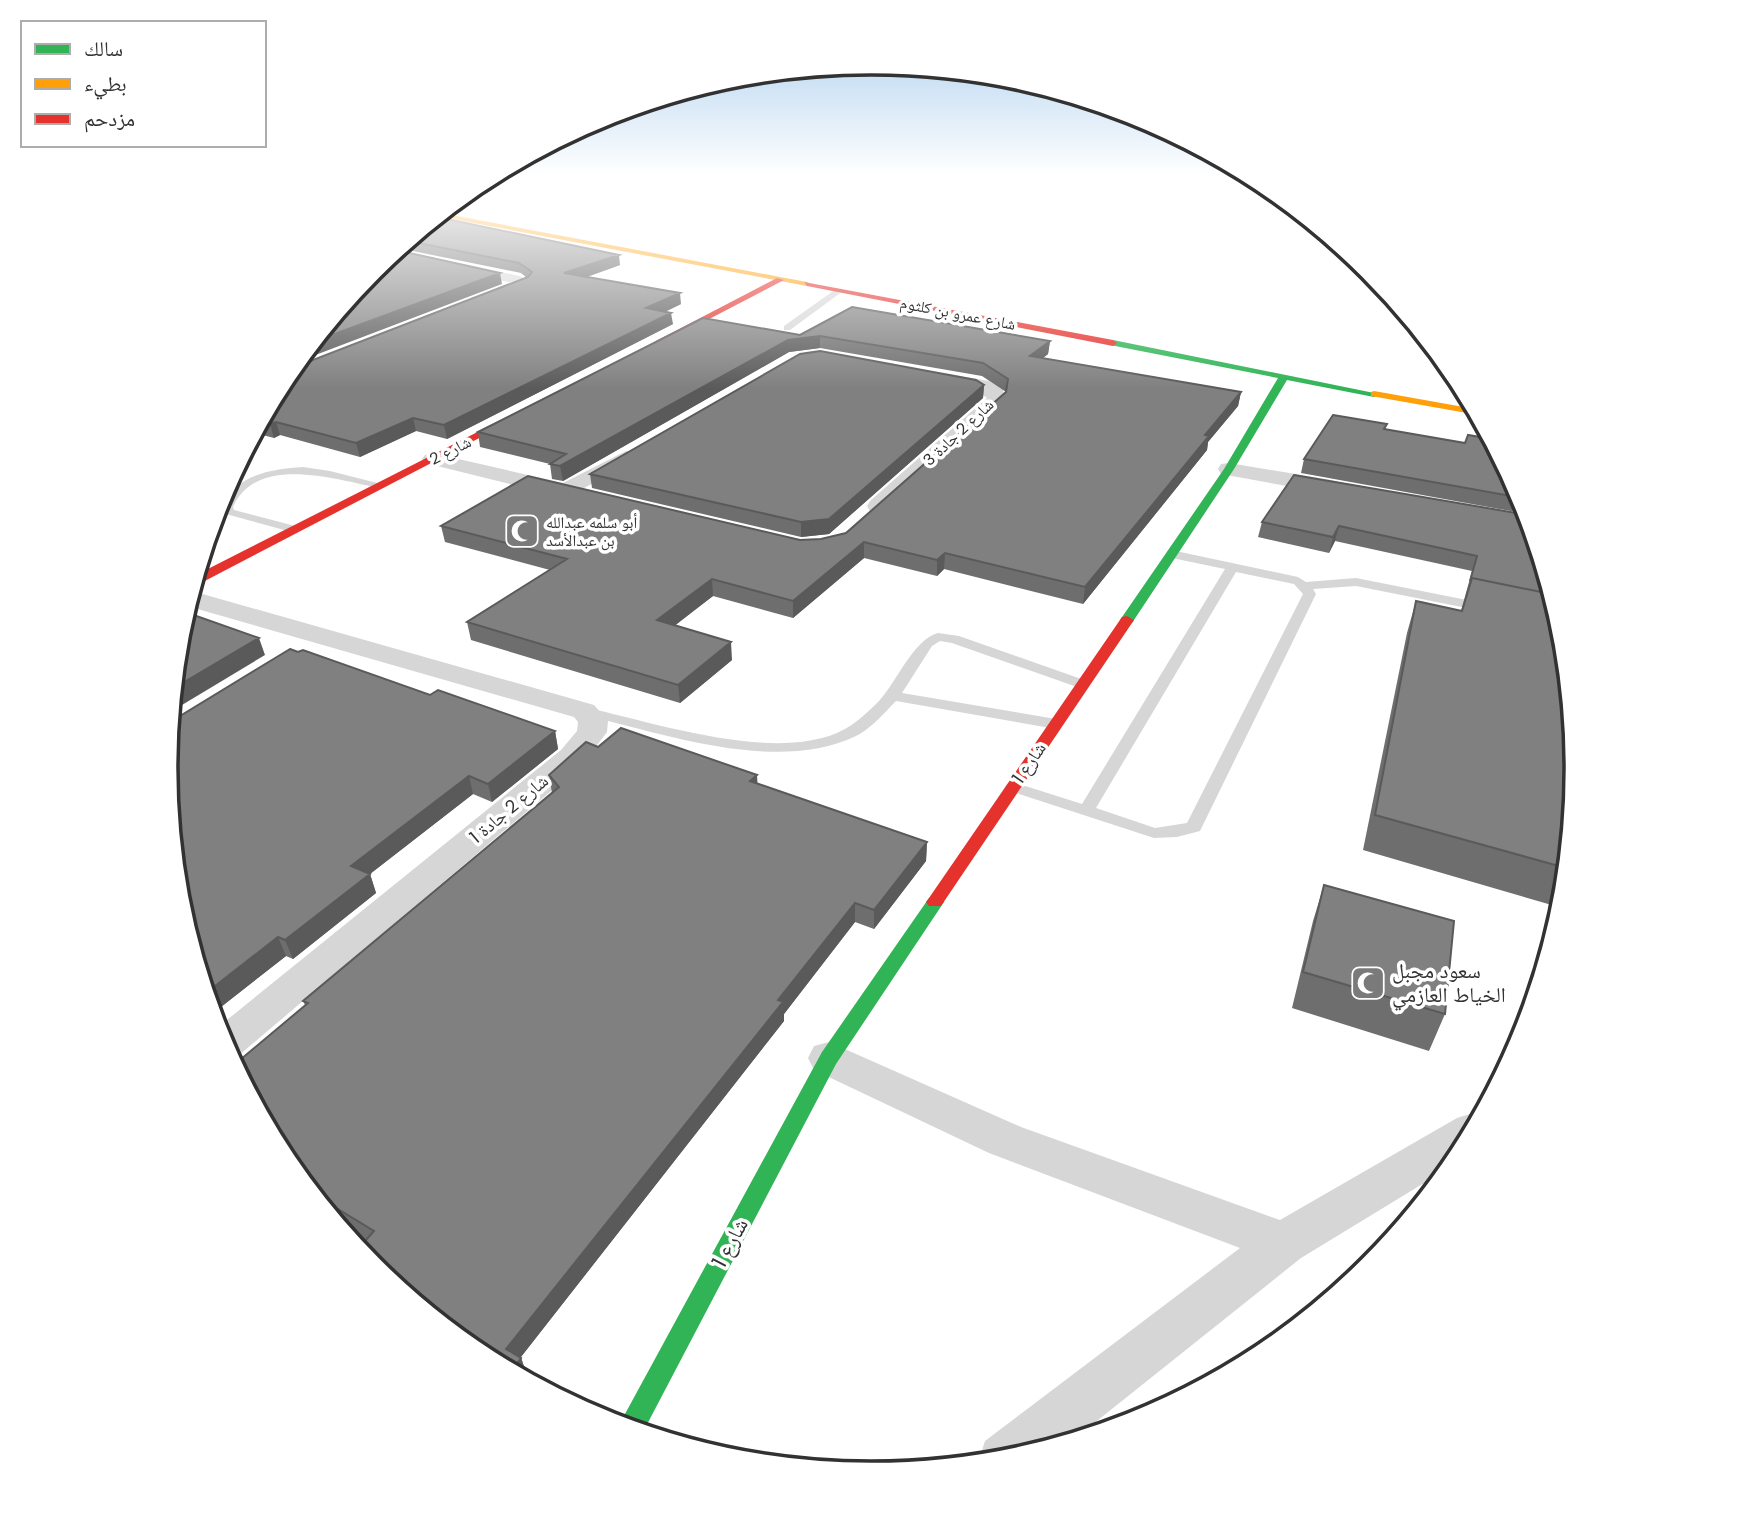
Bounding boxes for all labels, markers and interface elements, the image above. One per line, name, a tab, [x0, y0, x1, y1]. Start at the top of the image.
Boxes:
legend	[21, 21, 266, 147]
text: سالك	[84, 34, 123, 63]
text: بطيء	[84, 69, 127, 100]
text: مزدحم	[84, 104, 135, 133]
street label: شارع عمرو بن كلثوم	[898, 291, 1018, 336]
street label: شارع 2 جادة 3	[918, 394, 999, 471]
street label: شارع 2	[425, 430, 475, 471]
place label: أبو سلمه عبدالله بن عبدالأسد	[546, 511, 637, 552]
mosque icon: أبو سلمه عبدالله بن عبدالأسد	[503, 512, 541, 550]
street label: شارع 1	[1006, 737, 1051, 788]
street label: شارع 2 جادة 1	[464, 768, 553, 849]
place label: سعود مجبل الخياط العازمي	[1392, 956, 1506, 1011]
mosque icon: سعود مجبل الخياط العازمي	[1349, 964, 1387, 1002]
street label: شارع 1	[704, 1213, 755, 1273]

